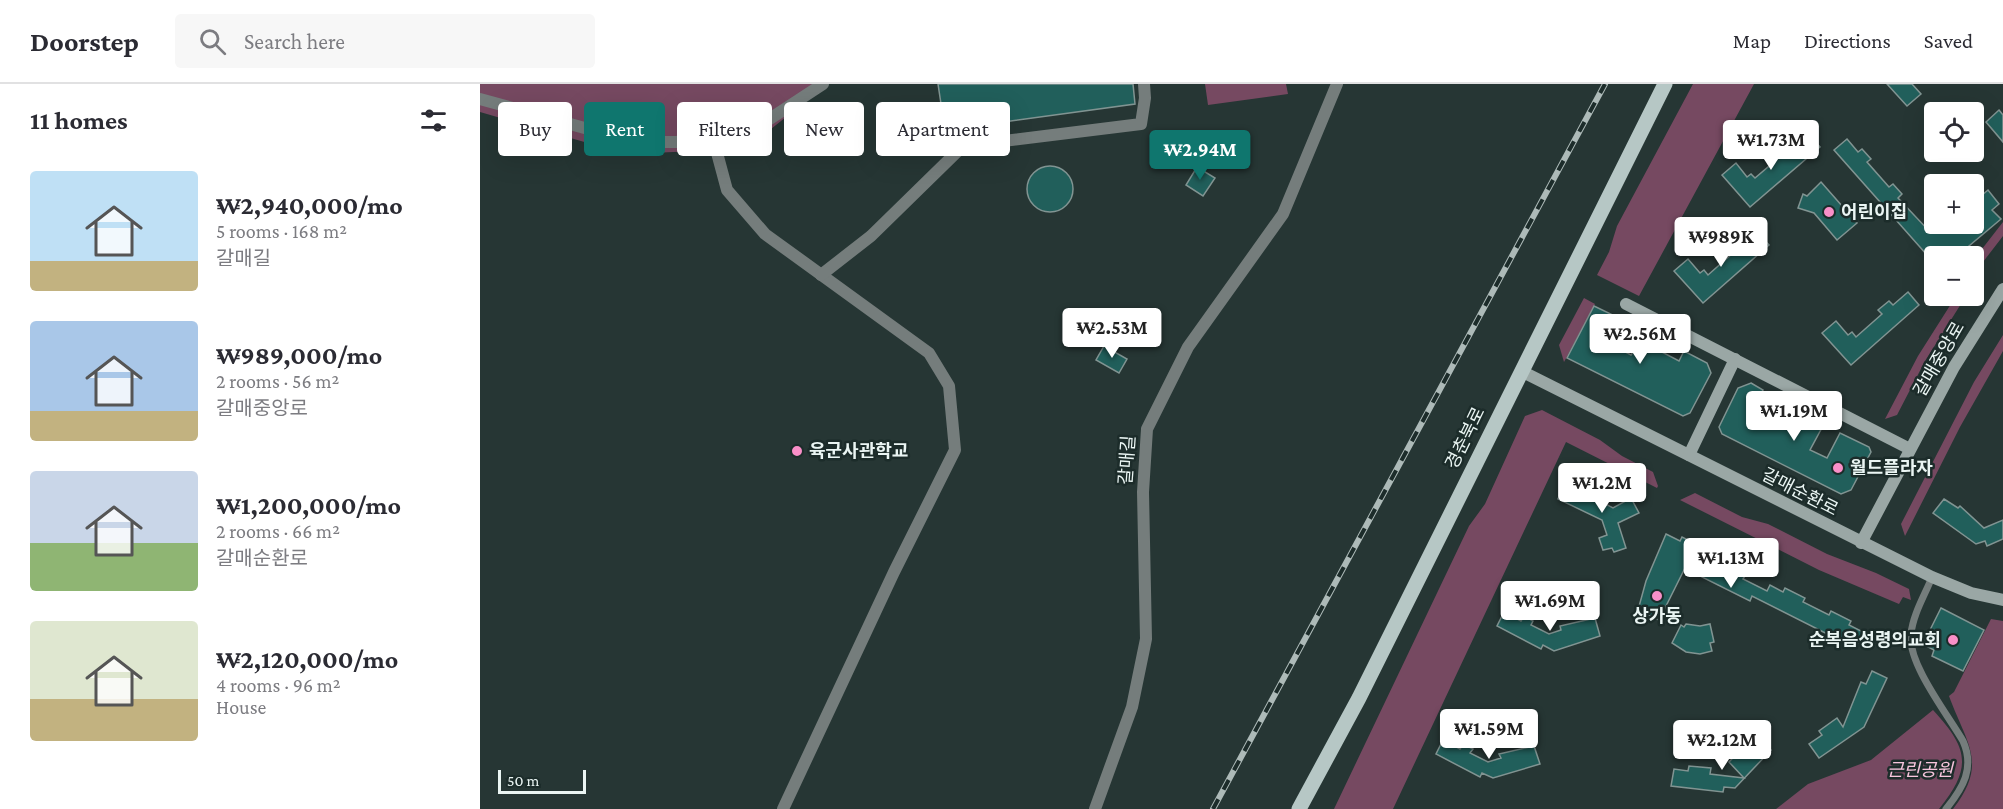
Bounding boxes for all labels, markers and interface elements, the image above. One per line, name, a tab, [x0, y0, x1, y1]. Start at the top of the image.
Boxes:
search box	[175, 14, 595, 68]
icon: search	[196, 25, 229, 58]
text: Doorstep	[30, 26, 139, 57]
text: Search here	[244, 29, 345, 54]
text: Map	[1733, 29, 1771, 53]
text: Directions	[1804, 29, 1891, 53]
text: Saved	[1924, 29, 1973, 53]
chip: Buy	[498, 102, 572, 156]
chip: Rent	[584, 102, 665, 156]
chip: Filters	[677, 102, 772, 156]
chip: New	[784, 102, 864, 156]
chip: Apartment	[876, 102, 1010, 156]
map controls	[1924, 102, 1984, 306]
button: locate	[1924, 102, 1984, 162]
icon: filters	[417, 104, 450, 137]
text: 11 homes	[30, 106, 128, 135]
pin: ₩1.73M	[1722, 120, 1820, 171]
text: ₩1.73M	[1737, 128, 1805, 150]
pin: ₩2.94M	[1151, 130, 1249, 181]
text: ₩2.94M	[1163, 138, 1237, 160]
button: +	[1924, 174, 1984, 234]
text: ₩2,940,000/mo	[216, 191, 403, 220]
icon: home	[78, 195, 150, 267]
place label: 어린이집	[1841, 202, 1907, 222]
marker: 어린이집	[1822, 205, 1836, 219]
pin: ₩989K	[1679, 217, 1763, 268]
text: 5 rooms · 168 m²	[216, 220, 347, 242]
text: ₩989K	[1689, 225, 1753, 247]
button: −	[1924, 246, 1984, 306]
text: 갈매길	[216, 247, 271, 269]
pin: ₩2.53M	[1063, 308, 1161, 359]
pin: ₩2.56M	[1591, 314, 1689, 365]
text: ₩2.53M	[1076, 316, 1148, 338]
street label: 갈매중앙로	[1910, 318, 1968, 400]
text: ₩2.56M	[1604, 322, 1676, 344]
text: ₩989,000/mo	[216, 341, 382, 370]
icon: home	[78, 345, 150, 417]
text: 2 rooms · 56 m²	[216, 370, 339, 392]
pin: ₩1.19M	[1745, 391, 1843, 442]
text: 갈매중앙로	[216, 397, 308, 419]
text: ₩1.19M	[1760, 399, 1828, 421]
street label: 경춘북로	[1441, 404, 1489, 472]
street label: 갈매길	[1115, 435, 1139, 485]
place label: 육군사관학교	[809, 441, 908, 461]
marker: 육군사관학교	[790, 444, 804, 458]
place label: 월드플라자	[1850, 458, 1933, 478]
marker: 월드플라자	[1831, 461, 1845, 475]
pin: ₩1.2M	[1560, 463, 1644, 514]
street label: 갈매순환로	[1759, 464, 1841, 520]
text: ₩1.2M	[1572, 471, 1632, 493]
text: ₩1,200,000/mo	[216, 491, 401, 520]
icon: home	[78, 495, 150, 567]
text: 2 rooms · 66 m²	[216, 520, 340, 542]
pin: ₩1.13M	[1682, 538, 1780, 589]
text: ₩1.13M	[1698, 546, 1764, 568]
text: 갈매순환로	[216, 547, 308, 569]
pin: ₩1.69M	[1501, 581, 1599, 632]
text: ₩1.69M	[1515, 589, 1585, 611]
marker: 상가동	[1650, 589, 1664, 603]
place label: 상가동	[1632, 606, 1682, 626]
place label: 순복음성령의교회	[1809, 630, 1941, 650]
marker: 순복음성령의교회	[1946, 633, 1960, 647]
icon: home	[78, 645, 150, 717]
text: ₩2,120,000/mo	[216, 645, 398, 674]
text: 4 rooms · 96 m²	[216, 674, 341, 696]
text: House	[216, 696, 266, 718]
pin: ₩1.59M	[1440, 709, 1538, 760]
text: ₩1.59M	[1454, 717, 1524, 739]
pin: ₩2.12M	[1673, 720, 1771, 771]
text: ₩2.12M	[1687, 728, 1757, 750]
park label: 근린공원	[1887, 760, 1955, 780]
scale bar	[498, 767, 586, 794]
text: 50 m	[507, 772, 539, 789]

